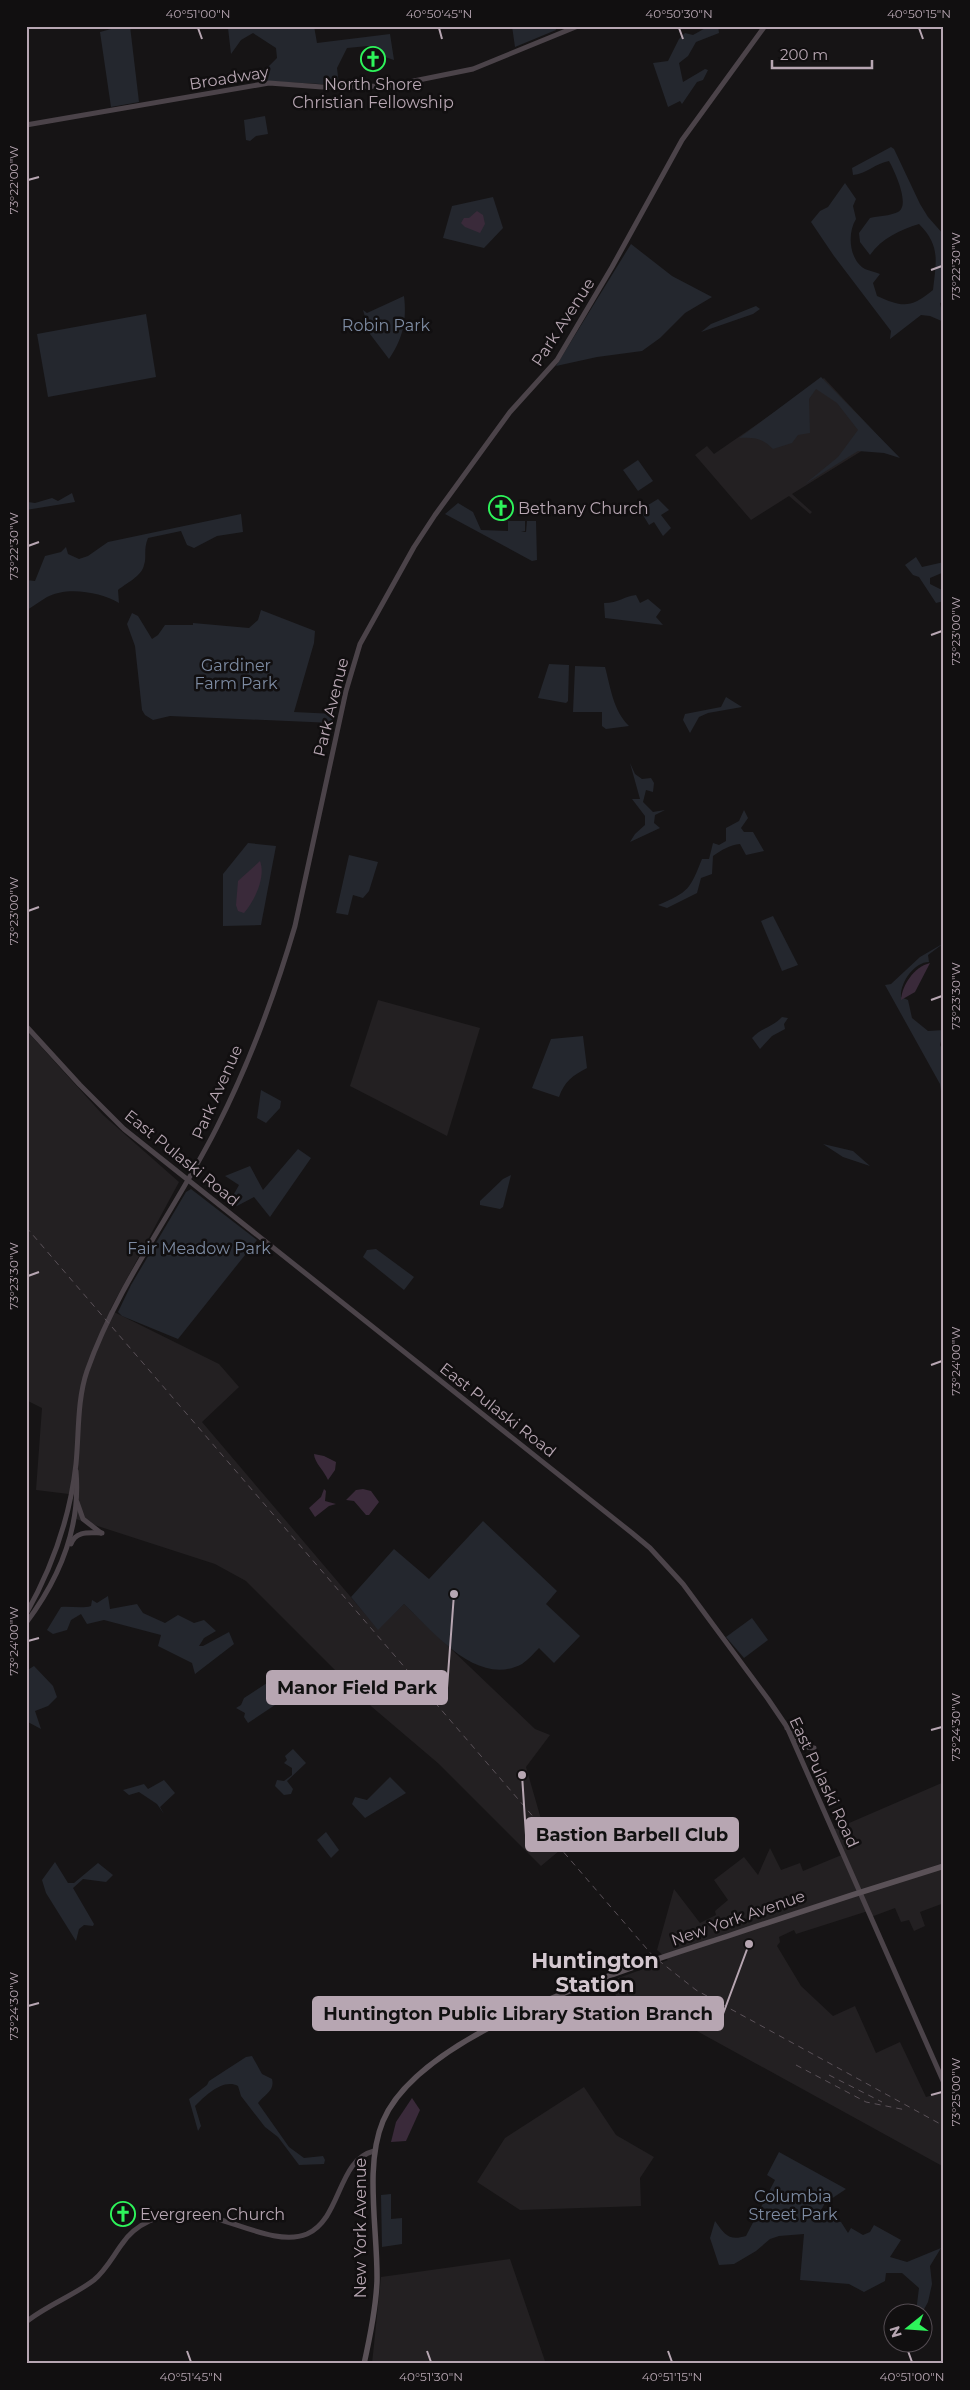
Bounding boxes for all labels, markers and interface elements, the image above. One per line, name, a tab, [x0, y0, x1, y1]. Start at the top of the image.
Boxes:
text: 40°51'00"N	[166, 6, 230, 21]
text: 40°50'45"N	[406, 6, 472, 21]
text: 40°50'30"N	[645, 6, 713, 21]
text: 40°50'15"N	[887, 6, 951, 21]
scale bar	[772, 38, 872, 70]
text: 200 m	[780, 45, 828, 64]
church icon: North Shore Christian Fellowship	[360, 46, 386, 72]
street label: Broadway	[188, 62, 270, 94]
place label: North Shore Christian Fellowship	[292, 75, 454, 112]
text: 73°22'00"W	[6, 146, 21, 214]
text: 73°22'30"W	[948, 232, 963, 300]
street label: Park Avenue	[527, 274, 599, 370]
park label: Robin Park	[342, 316, 431, 335]
church icon: Bethany Church	[488, 495, 514, 521]
place label: Bethany Church	[518, 499, 649, 518]
text: 73°22'30"W	[6, 512, 21, 580]
text: 73°23'00"W	[948, 597, 963, 665]
park label: Gardiner Farm Park	[194, 656, 278, 693]
street label: Park Avenue	[310, 656, 352, 758]
text: 73°23'00"W	[6, 877, 21, 945]
text: 73°23'30"W	[948, 962, 963, 1030]
street label: Park Avenue	[188, 1042, 246, 1142]
street label: East Pulaski Road	[121, 1106, 243, 1210]
park label: Fair Meadow Park	[127, 1239, 271, 1258]
text: 73°23'30"W	[6, 1242, 21, 1310]
text: 73°24'00"W	[948, 1326, 963, 1396]
street label: East Pulaski Road	[436, 1359, 560, 1461]
text: 73°24'00"W	[6, 1606, 21, 1676]
callout: Manor Field Park	[267, 1671, 447, 1704]
text: Manor Field Park	[277, 1677, 437, 1699]
text: 73°24'30"W	[948, 1693, 963, 1761]
street label: East Pulaski Road	[785, 1714, 863, 1850]
callout: Bastion Barbell Club	[526, 1818, 738, 1851]
text: Bastion Barbell Club	[536, 1824, 728, 1846]
street label: New York Avenue	[669, 1886, 807, 1950]
district label: Huntington Station	[531, 1948, 659, 1997]
text: 73°24'30"W	[6, 1972, 21, 2040]
callout: Huntington Public Library Station Branch	[313, 1997, 723, 2030]
text: Huntington Public Library Station Branch	[323, 2003, 713, 2025]
text: 73°25'00"W	[948, 2058, 963, 2126]
street label: New York Avenue	[351, 2158, 370, 2298]
park label: Columbia Street Park	[748, 2187, 838, 2224]
church icon: Evergreen Church	[110, 2201, 136, 2227]
place label: Evergreen Church	[140, 2205, 285, 2224]
north arrow	[882, 2302, 932, 2352]
text: N	[885, 2324, 906, 2340]
text: 40°51'45"N	[159, 2369, 223, 2384]
text: 40°51'30"N	[399, 2369, 463, 2384]
text: 40°51'15"N	[642, 2369, 702, 2384]
text: 40°51'00"N	[880, 2369, 944, 2384]

